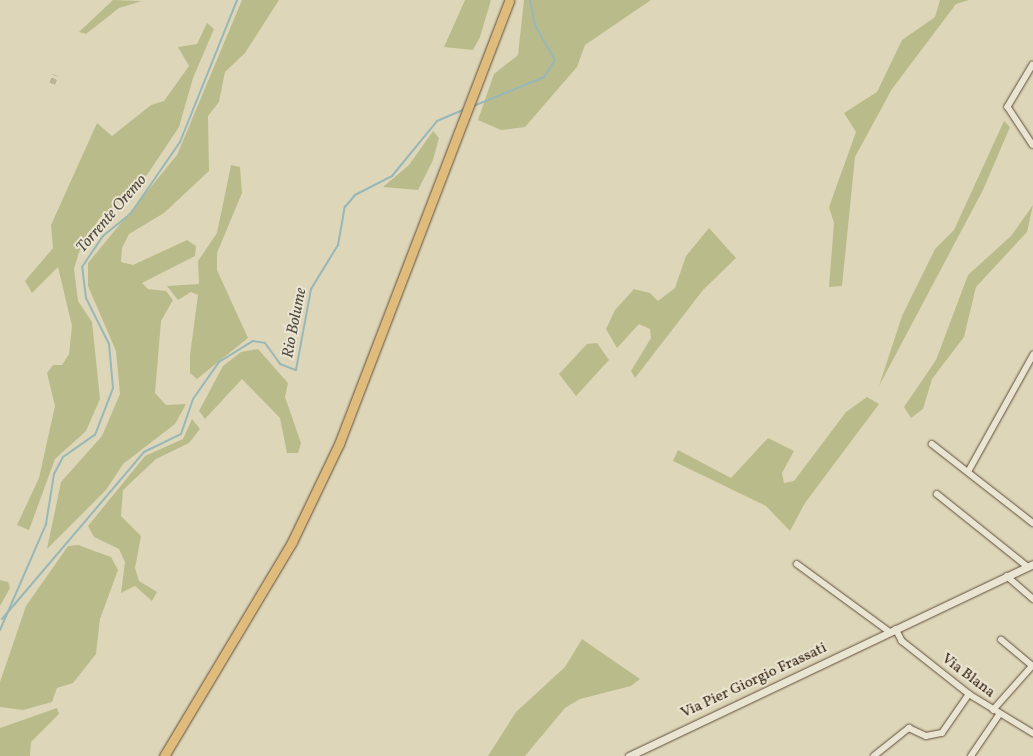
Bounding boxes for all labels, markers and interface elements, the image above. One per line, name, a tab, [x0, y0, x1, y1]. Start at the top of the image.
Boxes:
water label: Torrente Oremo	[73, 171, 151, 257]
water label: Rio Bolume	[279, 286, 311, 360]
street label: Via Pier Giorgio Frassati	[678, 639, 830, 723]
street label: Via Blana	[938, 650, 998, 702]

